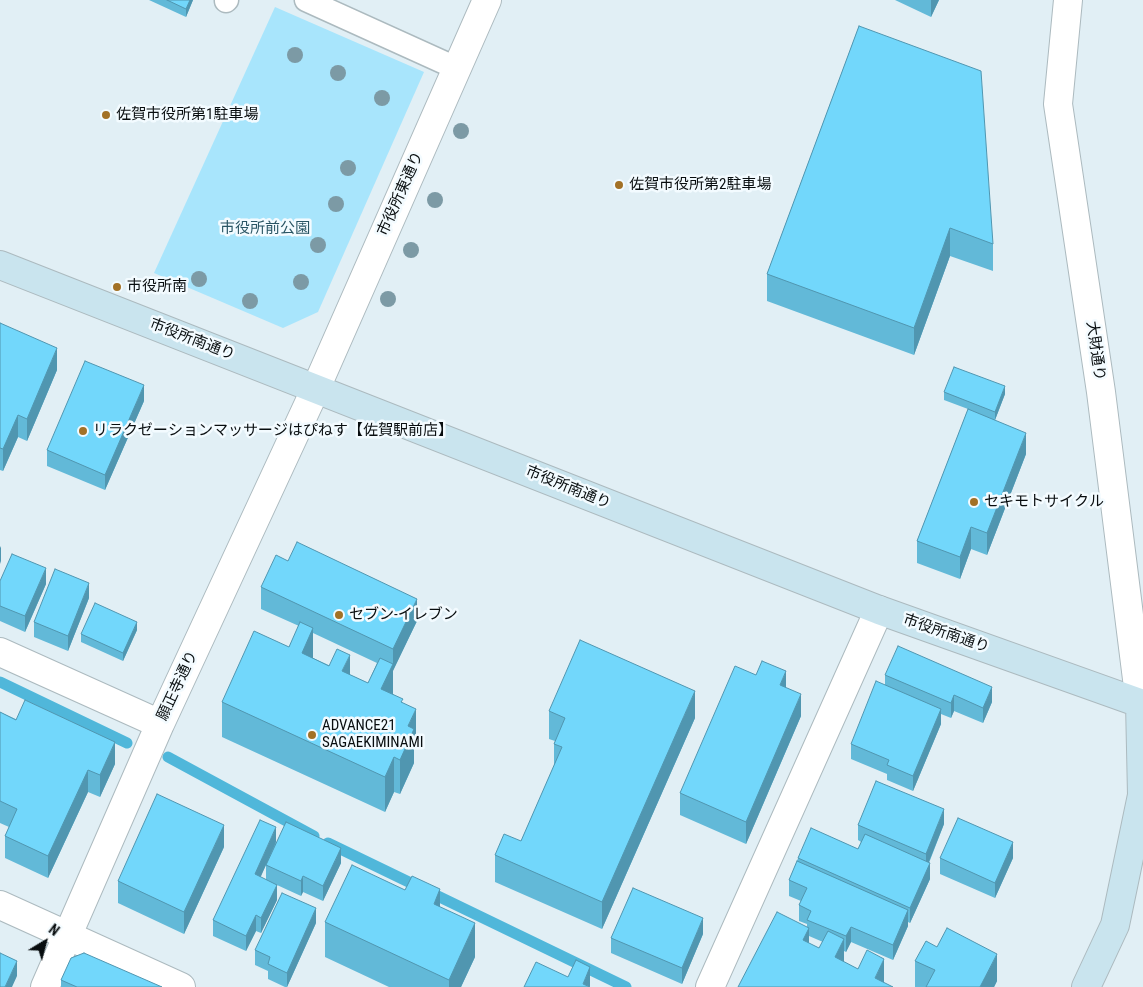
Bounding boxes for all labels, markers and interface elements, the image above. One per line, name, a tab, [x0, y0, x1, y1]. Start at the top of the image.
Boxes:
place label: 佐賀市役所第1駐車場	[116, 106, 258, 124]
marker: 佐賀市役所第1駐車場	[100, 109, 112, 121]
street label: 市役所東通り	[374, 149, 428, 239]
place label: 佐賀市役所第2駐車場	[629, 176, 771, 194]
marker: 佐賀市役所第2駐車場	[613, 179, 625, 191]
park label: 市役所前公園	[220, 220, 310, 238]
place label: 市役所南	[127, 278, 187, 296]
marker: 市役所南	[111, 281, 123, 293]
street label: 市役所南通り	[147, 315, 237, 365]
street label: 大財通り	[1082, 320, 1108, 382]
place label: リラクゼーションマッサージはぴねす【佐賀駅前店】	[93, 422, 453, 440]
marker: リラクゼーションマッサージはぴねす【佐賀駅前店】	[77, 425, 89, 437]
street label: 市役所南通り	[523, 463, 613, 513]
place label: セキモトサイクル	[984, 493, 1104, 511]
marker: セキモトサイクル	[968, 496, 980, 508]
place label: セブン-イレブン	[349, 606, 458, 624]
marker: セブン-イレブン	[333, 609, 345, 621]
street label: 市役所南通り	[901, 611, 991, 657]
street label: 願正寺通り	[154, 648, 202, 724]
place label: ADVANCE21 SAGAEKIMINAMI	[322, 717, 423, 752]
marker: ADVANCE21 SAGAEKIMINAMI	[306, 729, 318, 741]
north arrow	[20, 917, 70, 967]
text: N	[46, 921, 62, 939]

